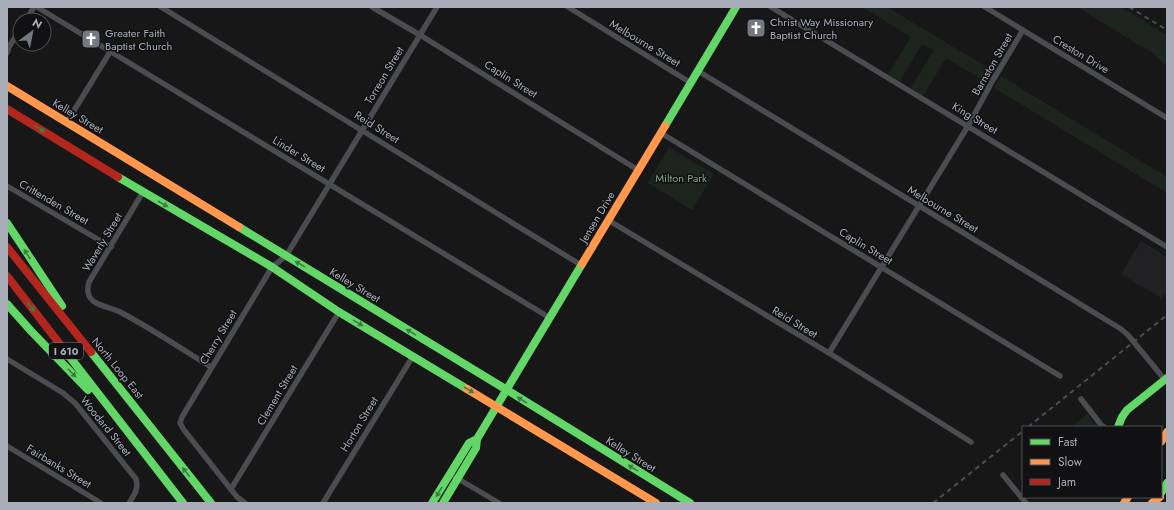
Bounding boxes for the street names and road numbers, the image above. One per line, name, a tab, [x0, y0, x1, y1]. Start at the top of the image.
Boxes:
street label: Melbourne Street	[607, 16, 684, 71]
street label: Barnston Street	[968, 30, 1016, 98]
street label: Creston Drive	[1050, 31, 1113, 77]
street label: Torreon Street	[361, 43, 408, 107]
street label: Caplin Street	[481, 56, 541, 102]
street label: Kelley Street	[50, 95, 107, 138]
street label: King Street	[949, 98, 1001, 138]
street label: Reid Street	[351, 107, 403, 147]
street label: Linder Street	[270, 132, 329, 176]
street label: Crittenden Street	[16, 176, 92, 229]
street label: Melbourne Street	[905, 182, 982, 237]
street label: Jensen Drive	[574, 188, 619, 248]
street label: Waverly Street	[78, 209, 126, 274]
street label: Caplin Street	[836, 224, 896, 268]
street label: Kelley Street	[327, 264, 384, 307]
street label: Reid Street	[769, 302, 821, 342]
street label: Cherry Street	[195, 306, 241, 367]
street label: North Loop East	[88, 334, 148, 402]
road number: I 610	[49, 343, 83, 359]
street label: Clement Street	[253, 361, 302, 428]
street label: Woodard Street	[77, 393, 135, 460]
street label: Horton Street	[336, 393, 382, 455]
street label: Kelley Street	[603, 432, 659, 476]
street label: Fairbanks Street	[23, 440, 95, 492]

